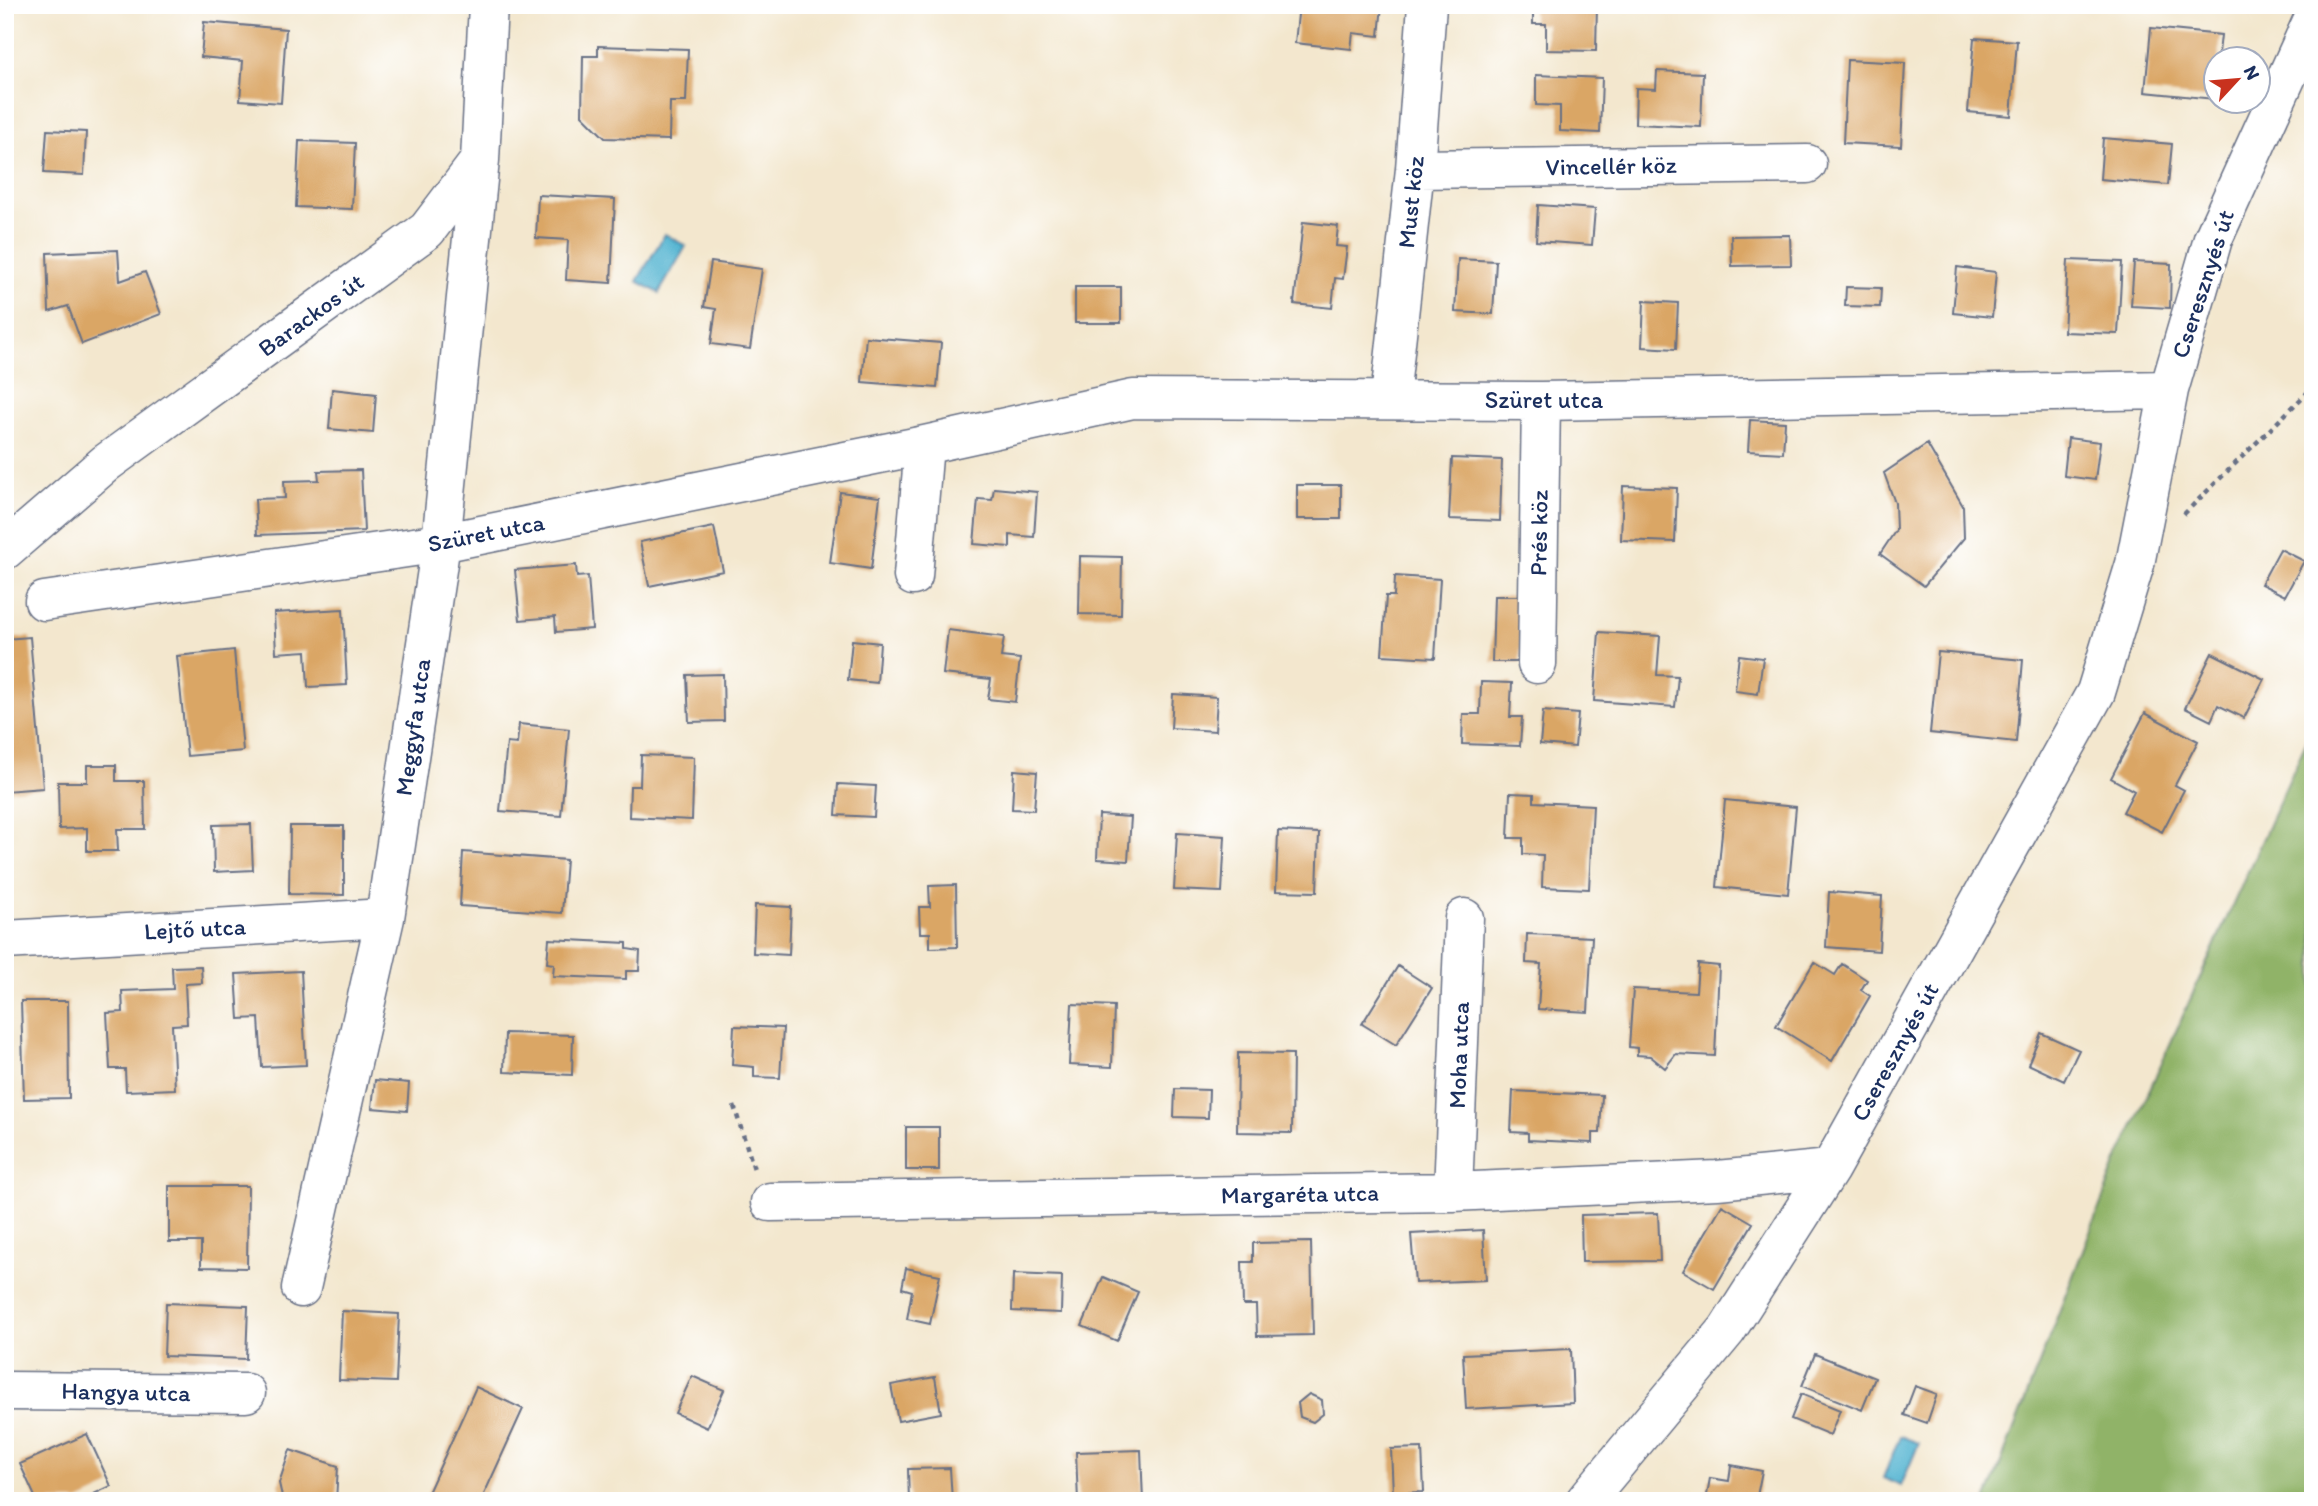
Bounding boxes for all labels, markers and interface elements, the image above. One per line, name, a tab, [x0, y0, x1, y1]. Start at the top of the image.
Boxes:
north arrow	[2202, 46, 2272, 116]
text: N	[2239, 62, 2265, 84]
street label: Vincellér köz	[1545, 150, 1677, 181]
street label: Must köz	[1391, 154, 1430, 250]
street label: Cseresznyés út	[2165, 206, 2240, 361]
street label: Barackos út	[252, 267, 369, 363]
street label: Szüret utca	[1485, 385, 1604, 414]
street label: Prés köz	[1523, 490, 1554, 576]
street label: Szüret utca	[425, 507, 547, 558]
street label: Meggyfa utca	[389, 656, 437, 798]
street label: Lejtő utca	[143, 911, 247, 946]
street label: Cseresznyés út	[1845, 977, 1945, 1126]
street label: Moha utca	[1442, 1000, 1475, 1109]
street label: Margaréta utca	[1221, 1178, 1379, 1209]
street label: Hangya utca	[61, 1376, 191, 1407]

